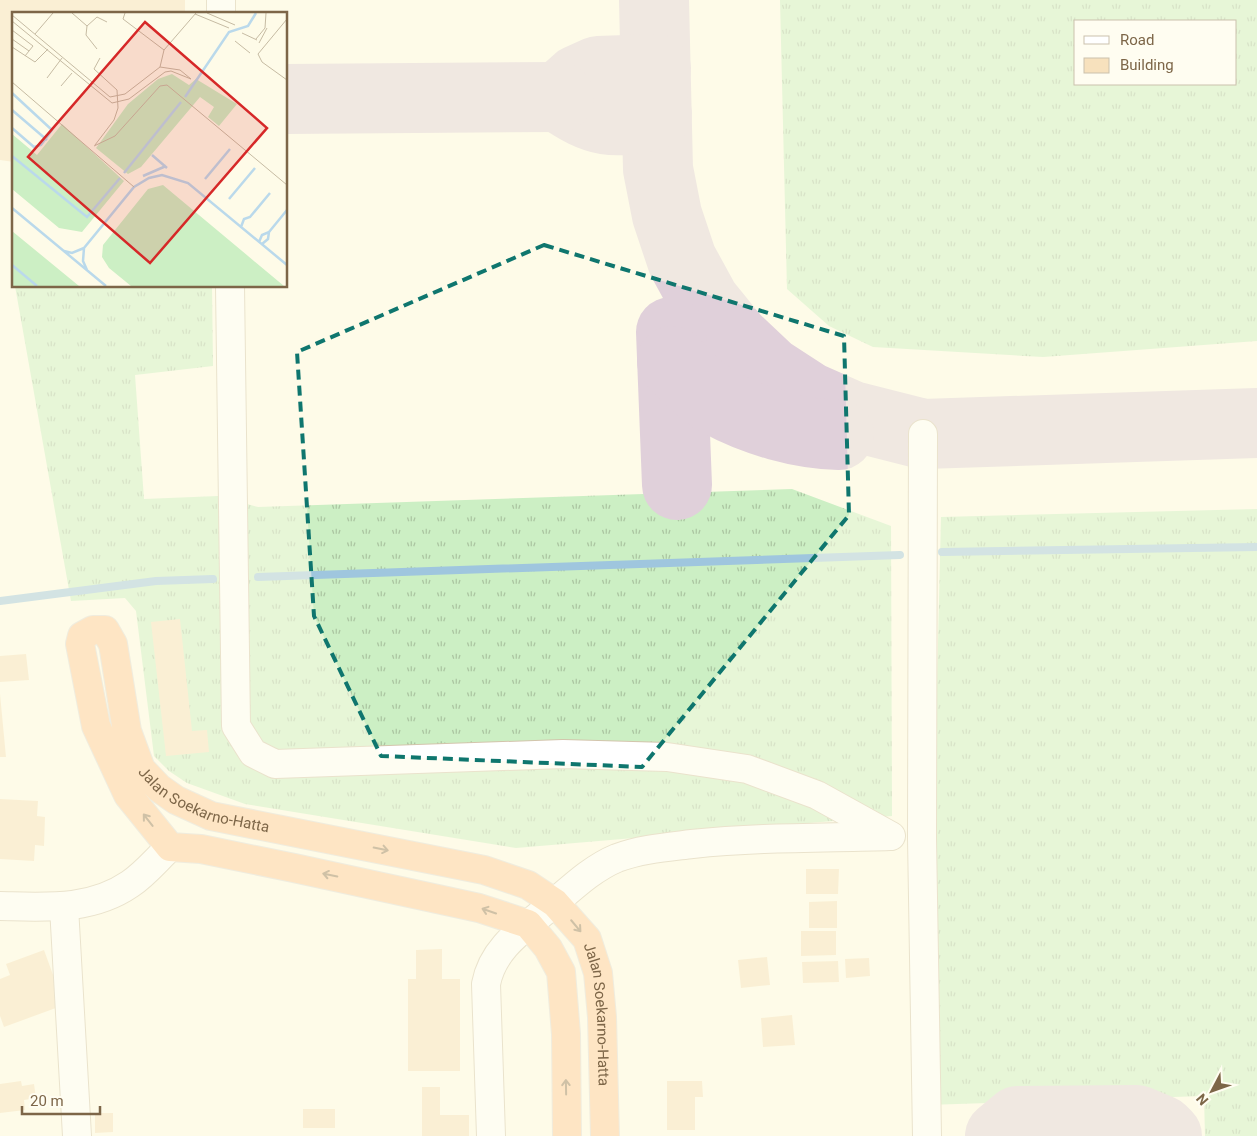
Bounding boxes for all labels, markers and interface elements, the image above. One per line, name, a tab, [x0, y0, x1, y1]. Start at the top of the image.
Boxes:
inset map	[12, 12, 288, 288]
legend	[1074, 20, 1237, 85]
text: Road	[1120, 31, 1154, 49]
text: Building	[1120, 56, 1174, 74]
street label: Jalan Soekarno-Hatta	[135, 763, 271, 836]
one-way arrow	[143, 814, 154, 827]
one-way arrow	[373, 845, 389, 855]
one-way arrow	[323, 870, 339, 880]
one-way arrow	[481, 906, 497, 915]
one-way arrow	[570, 920, 581, 933]
street label: Jalan Soekarno-Hatta	[580, 940, 613, 1086]
north arrow	[1187, 1066, 1237, 1116]
one-way arrow	[561, 1080, 571, 1096]
scale bar	[22, 1084, 100, 1116]
text: N	[1193, 1091, 1211, 1109]
text: 20 m	[30, 1092, 64, 1110]

